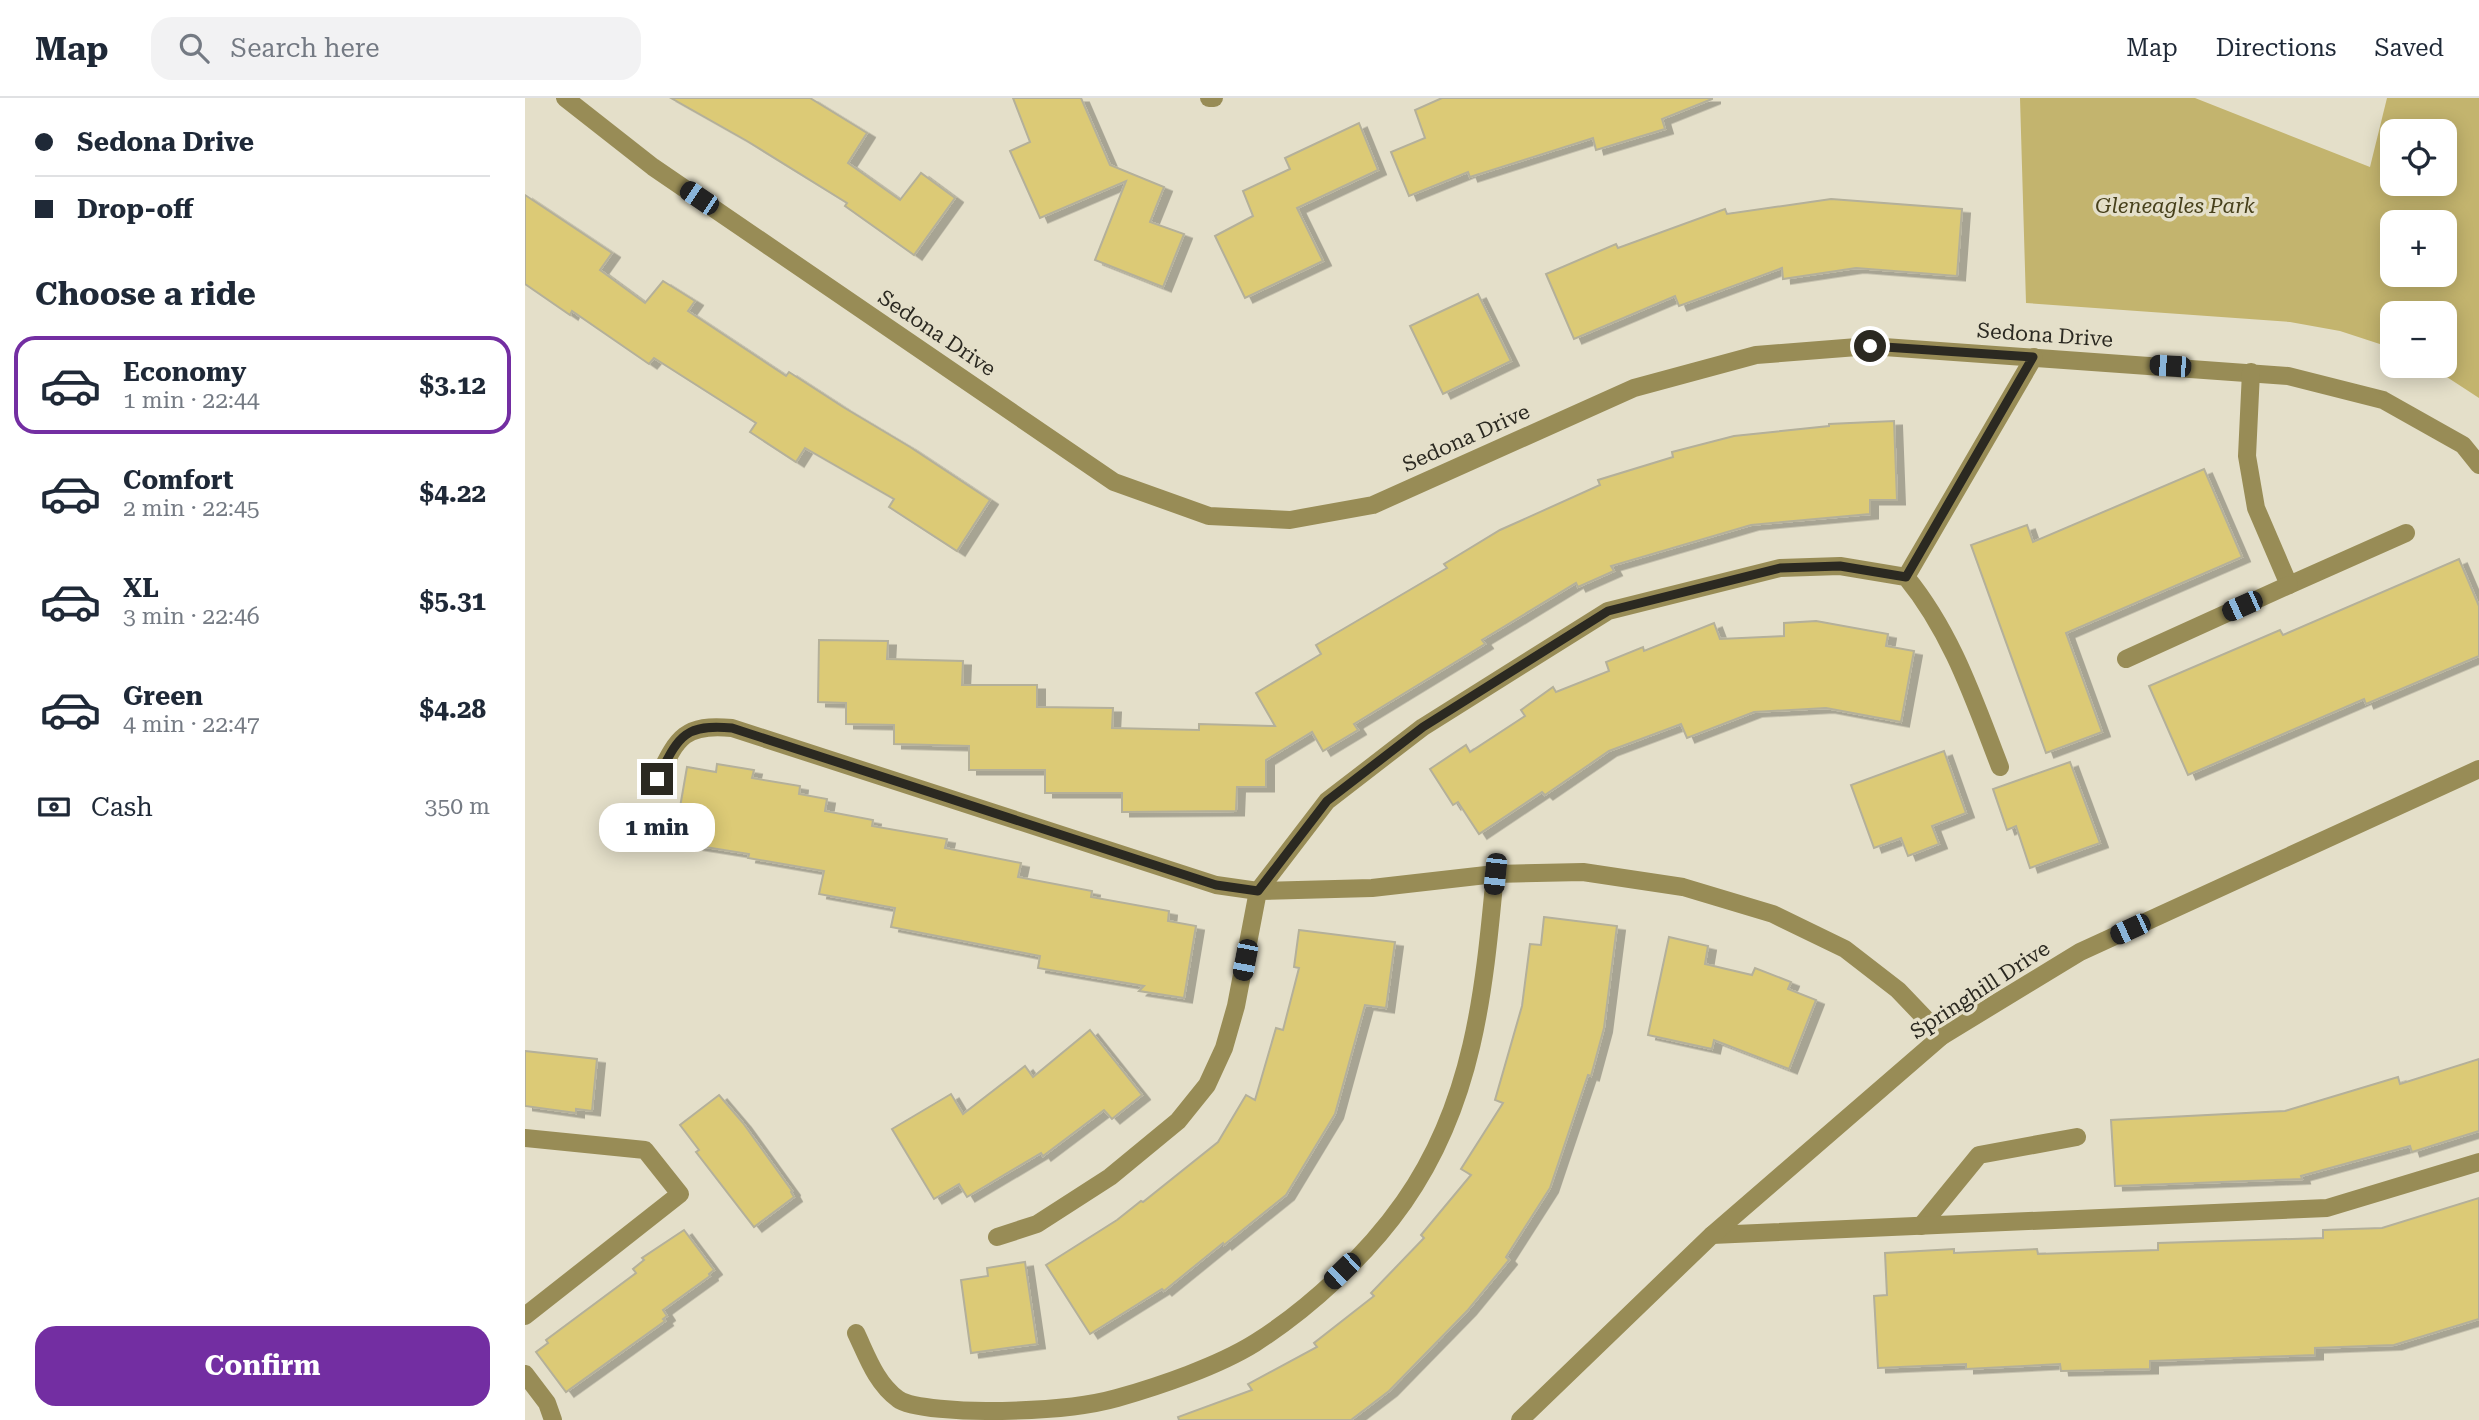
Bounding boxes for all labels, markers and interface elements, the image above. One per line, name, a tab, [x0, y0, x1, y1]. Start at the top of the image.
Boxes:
search box	[151, 17, 641, 80]
text: Map	[35, 29, 109, 68]
icon: search	[175, 29, 213, 67]
text: Search here	[231, 33, 380, 63]
text: Map	[2126, 34, 2178, 62]
text: Directions	[2216, 34, 2336, 62]
text: Saved	[2374, 34, 2444, 62]
map controls	[2380, 119, 2457, 378]
button: locate	[2380, 119, 2457, 196]
text: Sedona Drive	[77, 127, 254, 157]
car	[676, 178, 723, 218]
text: Drop-off	[77, 194, 193, 224]
park label: Gleneagles Park	[2095, 194, 2255, 218]
button: +	[2380, 210, 2457, 287]
text: Choose a ride	[35, 275, 256, 313]
street label: Sedona Drive	[874, 285, 1000, 381]
button: −	[2380, 301, 2457, 378]
street label: Sedona Drive	[1976, 318, 2114, 352]
route start	[1854, 330, 1886, 362]
icon: car	[39, 354, 102, 417]
car	[2149, 354, 2192, 378]
text: Economy	[123, 357, 246, 387]
text: $3.12	[420, 370, 486, 400]
text: 1 min · 22:44	[123, 387, 260, 414]
street label: Sedona Drive	[1399, 399, 1533, 477]
icon: car	[39, 462, 102, 525]
text: Comfort	[123, 465, 233, 495]
text: $4.22	[420, 478, 486, 508]
text: 2 min · 22:45	[123, 495, 260, 522]
icon: car	[39, 570, 102, 633]
text: XL	[123, 573, 159, 603]
text: $5.31	[420, 586, 486, 616]
car	[2219, 588, 2266, 624]
text: 3 min · 22:46	[123, 603, 260, 630]
icon: car	[39, 678, 102, 741]
text: Green	[123, 681, 203, 711]
text: $4.28	[420, 694, 486, 724]
text: 4 min · 22:47	[123, 711, 260, 738]
route end	[641, 763, 673, 795]
icon: cash	[35, 788, 73, 826]
text: Cash	[91, 792, 153, 822]
text: 350 m	[425, 793, 490, 820]
callout: 1 min	[599, 804, 715, 852]
text: 1 min	[625, 814, 689, 841]
car	[1483, 852, 1508, 896]
car	[2107, 911, 2154, 947]
street label: Springhill Drive	[1906, 936, 2054, 1044]
car	[1231, 937, 1260, 983]
car	[1320, 1249, 1365, 1293]
button: Confirm	[35, 1326, 490, 1406]

